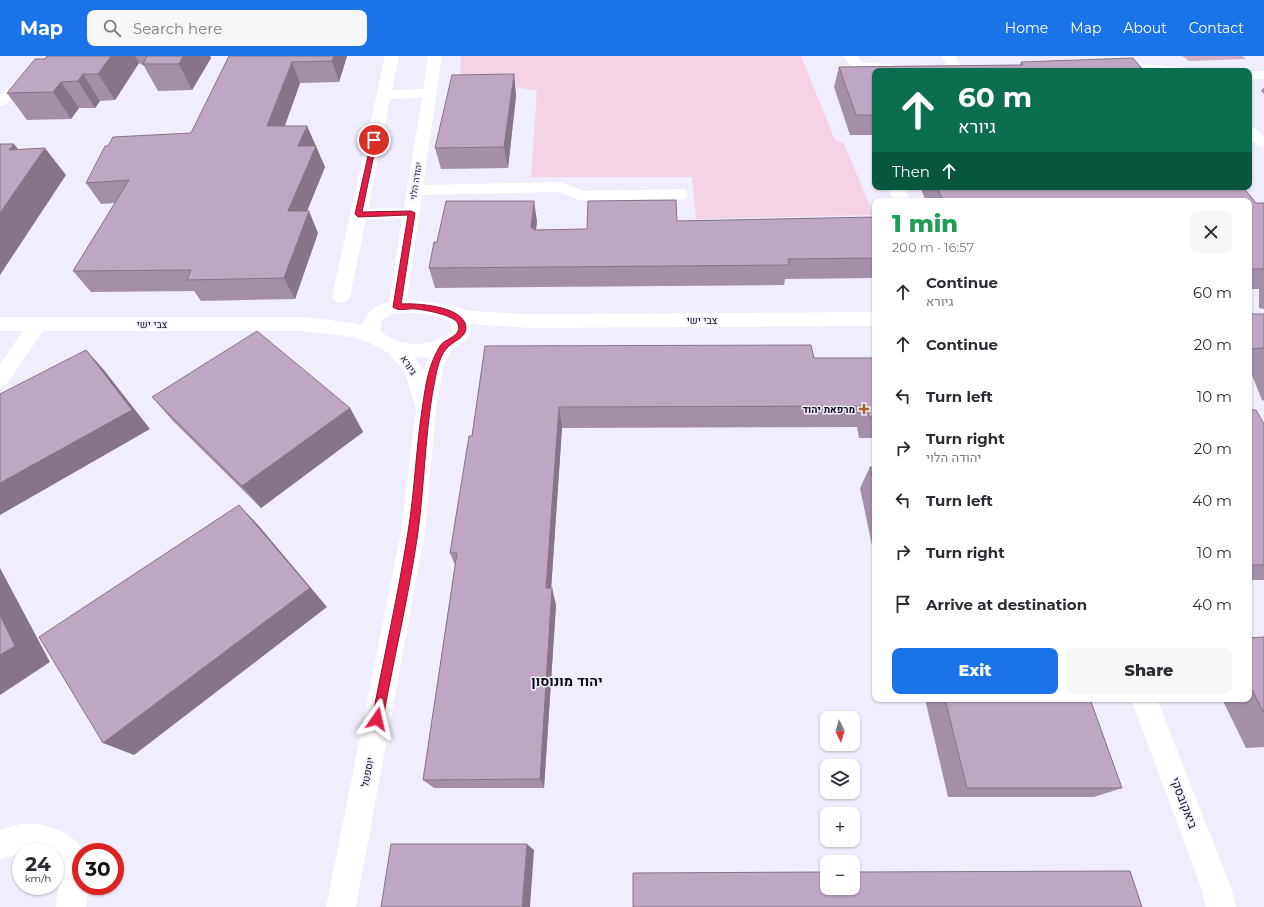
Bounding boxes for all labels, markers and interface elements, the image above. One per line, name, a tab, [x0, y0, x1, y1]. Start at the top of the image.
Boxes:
search box	[87, 10, 367, 46]
text: Map	[20, 17, 63, 40]
icon: search	[101, 17, 123, 39]
text: Search here	[133, 19, 222, 38]
text: Home	[1005, 19, 1048, 37]
text: Map	[1070, 19, 1101, 37]
text: About	[1123, 19, 1167, 37]
text: Contact	[1189, 19, 1244, 37]
text: 60 m	[958, 80, 1032, 114]
icon: ahead	[892, 84, 944, 136]
text: גיורא	[958, 116, 996, 138]
pin	[357, 123, 391, 157]
icon: arrive	[363, 129, 385, 151]
icon: ahead	[938, 160, 960, 182]
street label: יהודה הלוי	[407, 161, 424, 201]
text: Then	[892, 162, 930, 181]
text: 1 min	[892, 209, 958, 238]
button: close	[1190, 211, 1232, 253]
text: 200 m · 16:57	[892, 239, 974, 255]
text: Continue	[926, 273, 998, 292]
icon: ahead	[892, 281, 914, 303]
text: 60 m	[1193, 283, 1232, 302]
text: גיורא	[926, 293, 954, 309]
street label: צבי ישי	[687, 314, 718, 327]
street label: צבי ישי	[137, 318, 168, 331]
icon: ahead	[892, 333, 914, 355]
text: Continue	[926, 335, 998, 354]
text: 20 m	[1194, 335, 1232, 354]
street label: גיורא	[397, 353, 420, 378]
icon: left	[892, 385, 914, 407]
text: Turn left	[926, 387, 993, 406]
text: 10 m	[1197, 387, 1232, 406]
place label: מרפאת יהוד	[802, 403, 855, 416]
marker: מרפאת יהוד	[858, 403, 870, 415]
text: Turn right	[926, 429, 1005, 448]
icon: right	[892, 437, 914, 459]
text: 20 m	[1194, 439, 1232, 458]
text: יהודה הלוי	[926, 449, 981, 465]
icon: left	[892, 489, 914, 511]
text: Turn left	[926, 491, 993, 510]
text: 40 m	[1192, 491, 1232, 510]
icon: right	[892, 541, 914, 563]
text: Turn right	[926, 543, 1005, 562]
text: 10 m	[1197, 543, 1232, 562]
icon: arrive	[892, 593, 914, 615]
text: Arrive at destination	[926, 595, 1087, 614]
text: 40 m	[1192, 595, 1232, 614]
button: Exit	[892, 648, 1058, 694]
button: Share	[1066, 648, 1232, 694]
district label: יהוד מונוסון	[531, 672, 603, 690]
position arrow	[356, 698, 398, 740]
north arrow	[820, 711, 860, 751]
map controls	[820, 711, 860, 895]
street label: יוספטל	[358, 756, 377, 788]
button: layers	[820, 759, 860, 799]
street label: ביאקובסקי	[1168, 775, 1201, 831]
button: +	[820, 807, 860, 847]
speed limit sign: 30	[72, 843, 124, 895]
text: 24	[25, 852, 51, 876]
button: −	[820, 855, 860, 895]
text: km/h	[25, 872, 51, 885]

